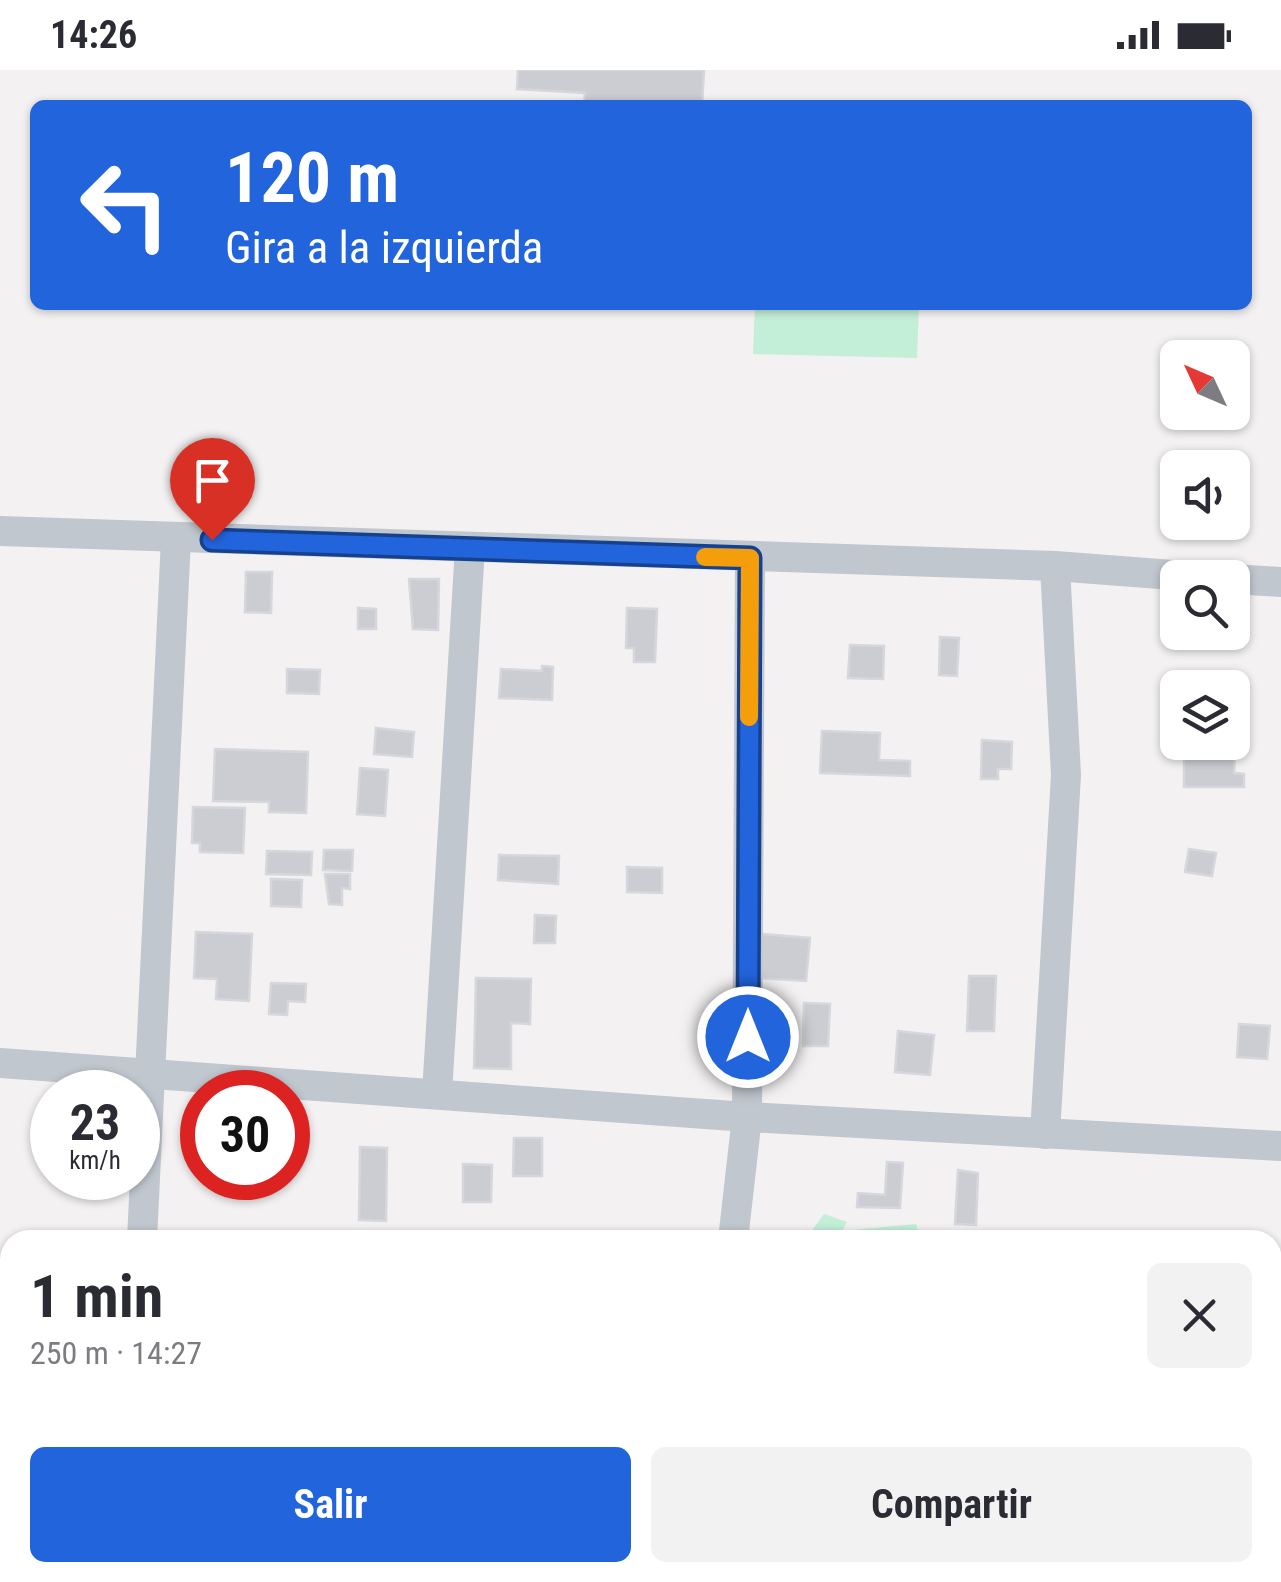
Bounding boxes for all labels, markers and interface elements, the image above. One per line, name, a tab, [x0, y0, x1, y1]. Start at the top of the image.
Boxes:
text: 14:26	[50, 13, 137, 57]
text: 120 m	[225, 137, 399, 219]
icon: left	[60, 140, 190, 270]
text: Gira a la izquierda	[225, 221, 543, 274]
north arrow	[1160, 340, 1250, 430]
map controls	[1160, 340, 1250, 760]
pin	[170, 438, 255, 541]
button: sound	[1160, 450, 1250, 540]
icon: arrive	[185, 453, 240, 508]
button: search	[1160, 560, 1250, 650]
button: layers	[1160, 670, 1250, 760]
position arrow	[696, 985, 800, 1089]
speed limit sign: 30	[180, 1070, 310, 1200]
text: 23	[70, 1094, 120, 1152]
text: km/h	[69, 1146, 121, 1175]
text: 1 min	[30, 1261, 163, 1332]
button: close	[1147, 1263, 1252, 1368]
text: 250 m · 14:27	[30, 1334, 202, 1372]
button: Salir	[30, 1447, 631, 1562]
button: Compartir	[651, 1447, 1252, 1562]

